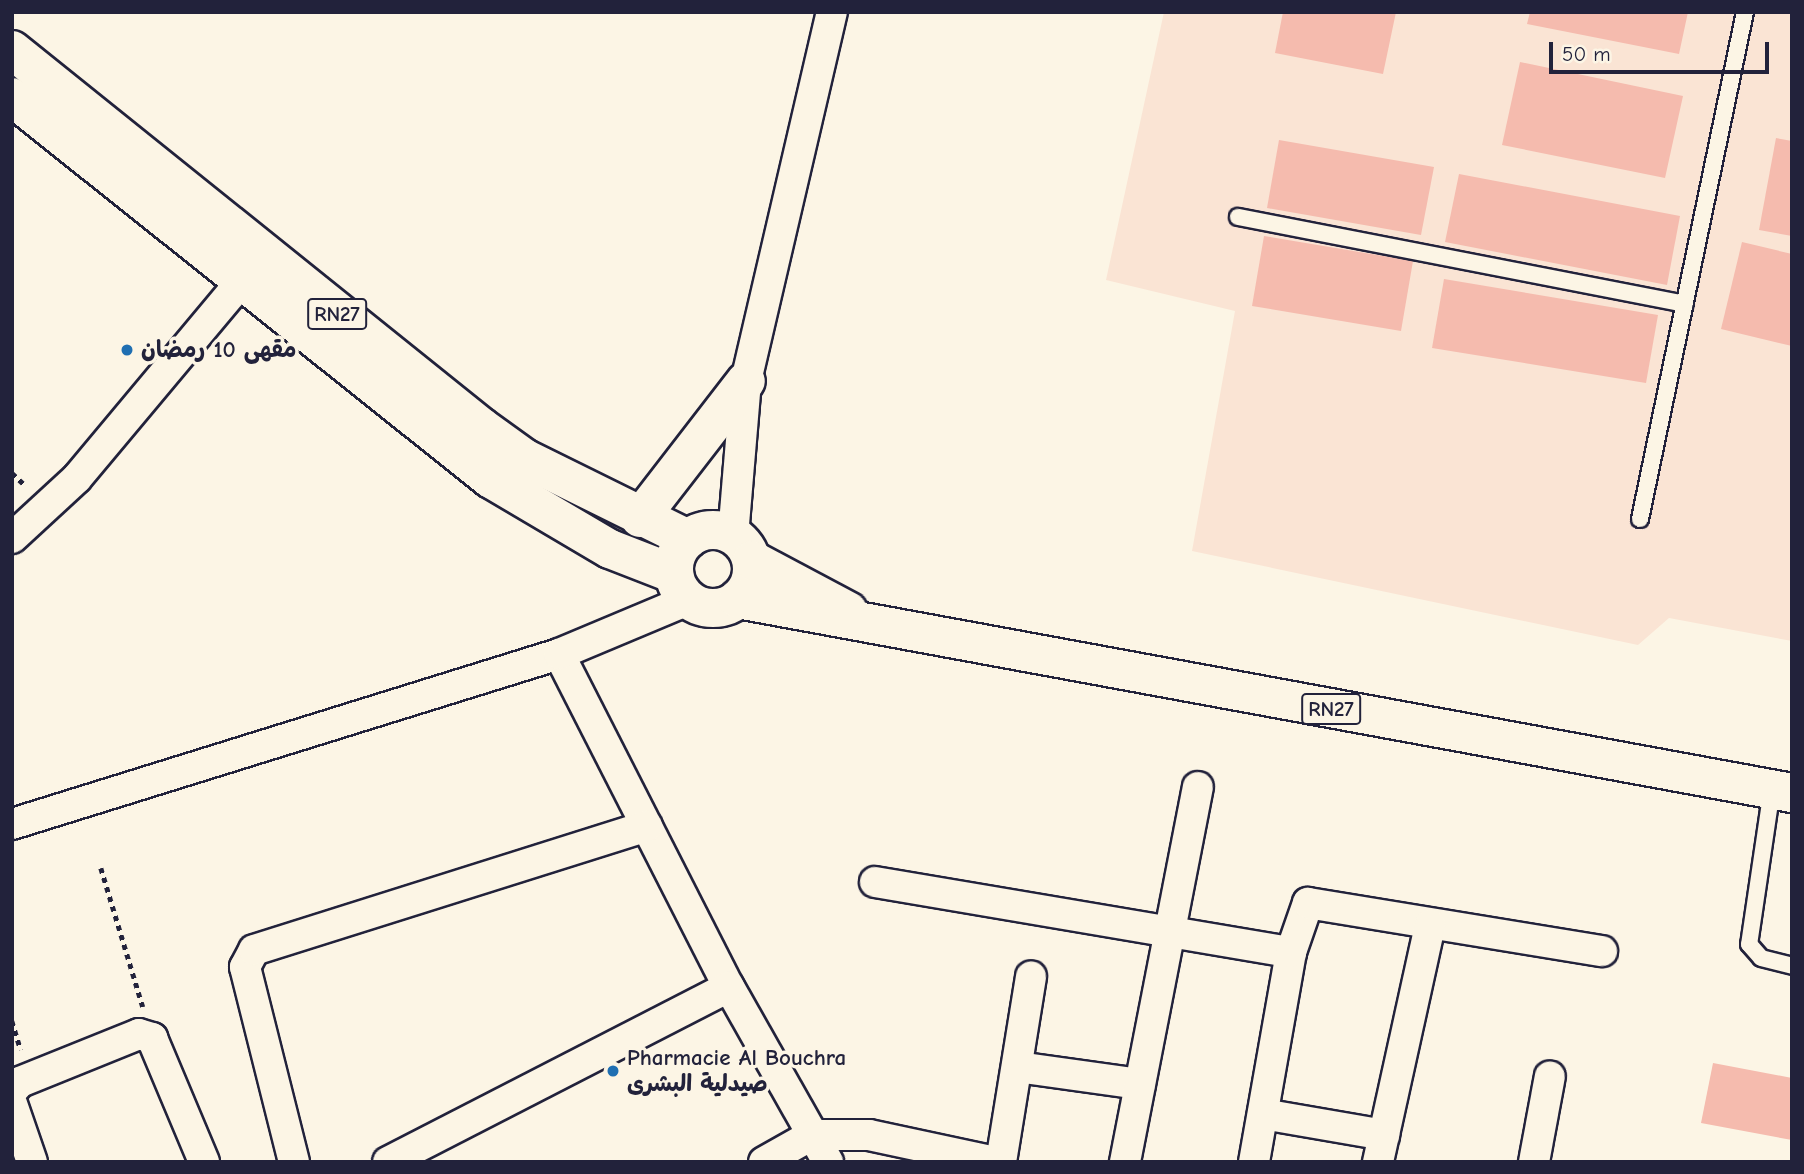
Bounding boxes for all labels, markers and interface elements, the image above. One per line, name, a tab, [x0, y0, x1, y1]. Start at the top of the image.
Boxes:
scale bar	[1552, 28, 1772, 72]
text: 50 m	[1562, 42, 1611, 66]
road number: RN27	[306, 296, 368, 332]
place label: مقهى 10 رمضان	[141, 336, 296, 364]
marker: مقهى 10 رمضان	[119, 342, 135, 358]
road number: RN27	[1300, 692, 1362, 726]
place label: Pharmacie Al Bouchra صيدلية البشرى	[627, 1044, 846, 1098]
marker: Pharmacie Al Bouchra صيدلية البشرى	[605, 1063, 621, 1079]

